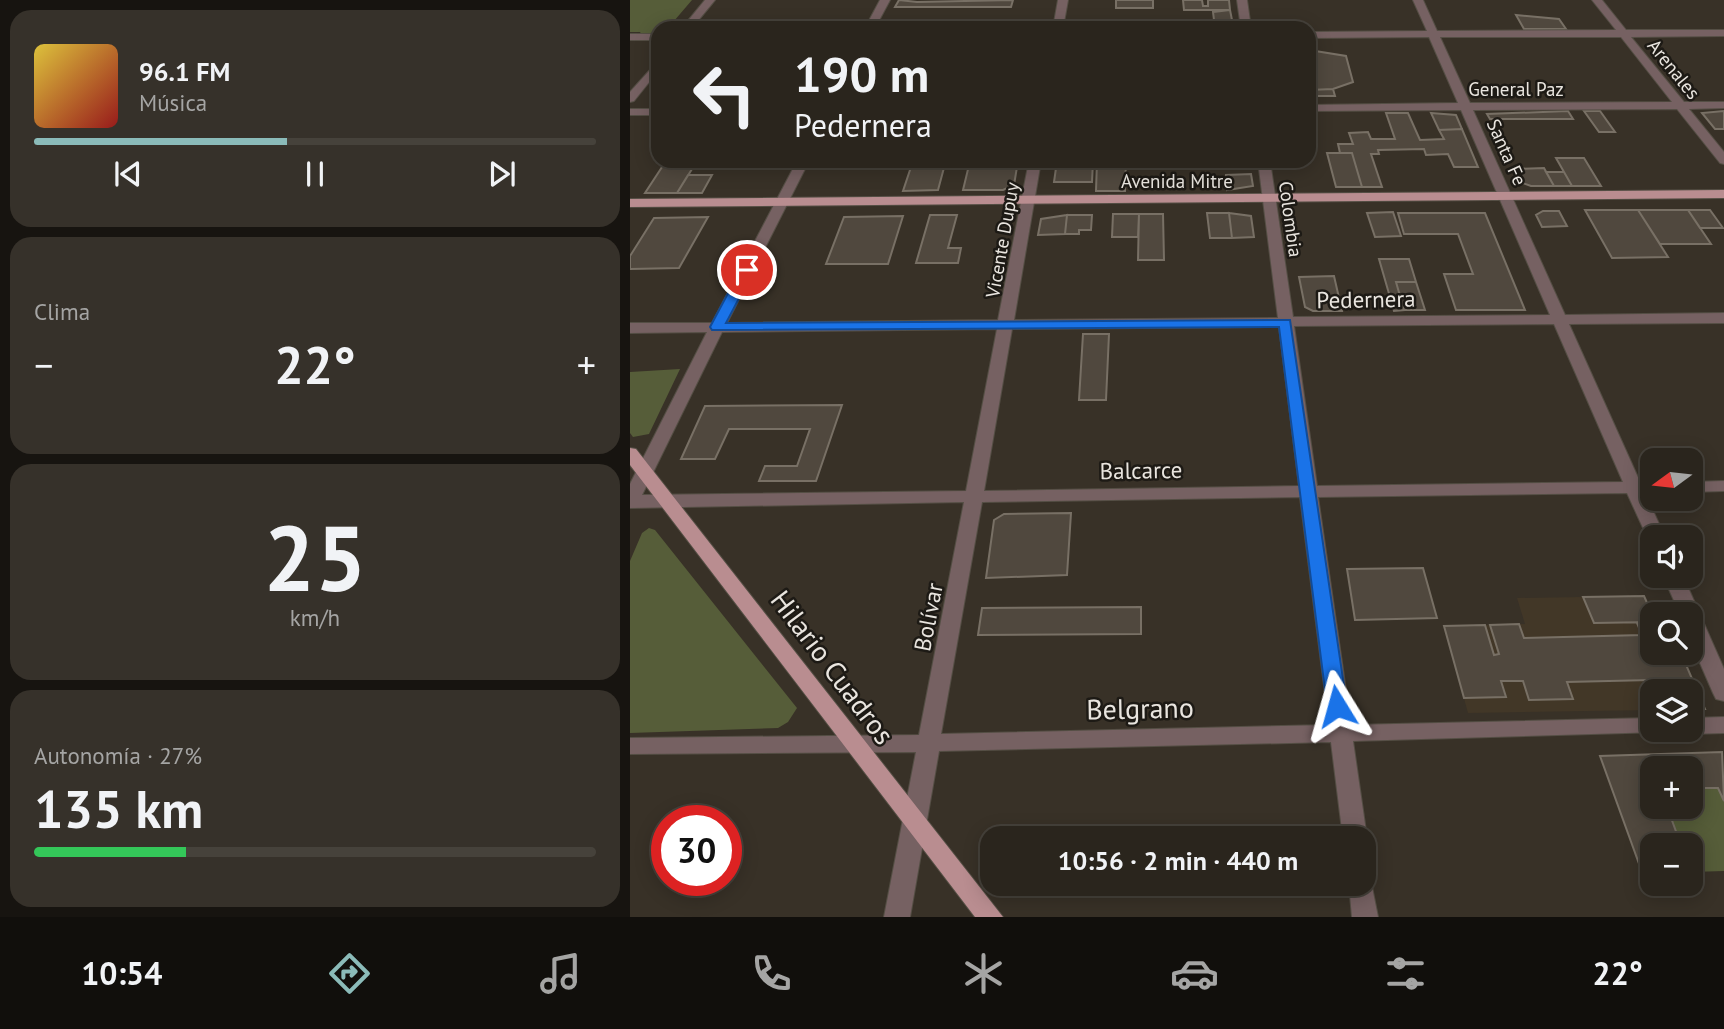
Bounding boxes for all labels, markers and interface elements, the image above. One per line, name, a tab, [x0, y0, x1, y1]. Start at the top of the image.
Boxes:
street label: Arenales	[1643, 34, 1705, 104]
text: 190 m	[794, 42, 929, 106]
icon: left	[679, 49, 770, 140]
text: 96.1 FM	[139, 55, 230, 88]
street label: General Paz	[1468, 77, 1564, 101]
text: Música	[139, 88, 207, 117]
text: Pedernera	[794, 104, 932, 146]
street label: Santa Fe	[1482, 115, 1532, 189]
icon: previous	[109, 155, 147, 193]
icon: pause	[296, 155, 334, 193]
icon: next	[483, 155, 521, 193]
street label: Avenida Mitre	[1121, 169, 1233, 193]
street label: Vicente Dupuy	[980, 180, 1024, 301]
street label: Colombia	[1274, 180, 1308, 258]
pin	[717, 240, 777, 300]
icon: arrive	[728, 251, 766, 289]
street label: Pedernera	[1316, 284, 1416, 314]
text: Clima	[34, 297, 90, 326]
text: 22°	[274, 331, 356, 398]
text: −	[34, 340, 53, 389]
text: +	[577, 340, 596, 389]
north arrow	[1640, 448, 1703, 511]
map controls	[1640, 448, 1703, 896]
street label: Balcarce	[1099, 455, 1183, 485]
text: 25	[263, 498, 367, 616]
button: sound	[1640, 525, 1703, 588]
street label: Bolívar	[907, 580, 949, 654]
street label: Hilario Cuadros	[763, 582, 903, 752]
button: search	[1640, 602, 1703, 665]
text: km/h	[290, 603, 340, 632]
position arrow	[1300, 669, 1374, 743]
button: layers	[1640, 679, 1703, 742]
street label: Belgrano	[1086, 689, 1194, 727]
text: Autonomía · 27%	[34, 741, 202, 770]
button: +	[1640, 756, 1703, 819]
text: 135 km	[34, 775, 203, 842]
speed limit sign: 30	[651, 805, 742, 896]
button: −	[1640, 833, 1703, 896]
text: 10:56 · 2 min · 440 m	[1058, 844, 1298, 877]
icon: directions	[325, 949, 374, 998]
icon: music	[536, 949, 585, 998]
icon: phone	[747, 949, 796, 998]
icon: climate	[959, 949, 1008, 998]
icon: car	[1170, 949, 1219, 998]
icon: filters	[1381, 949, 1430, 998]
text: 10:54	[81, 952, 162, 994]
text: 22°	[1593, 952, 1643, 994]

